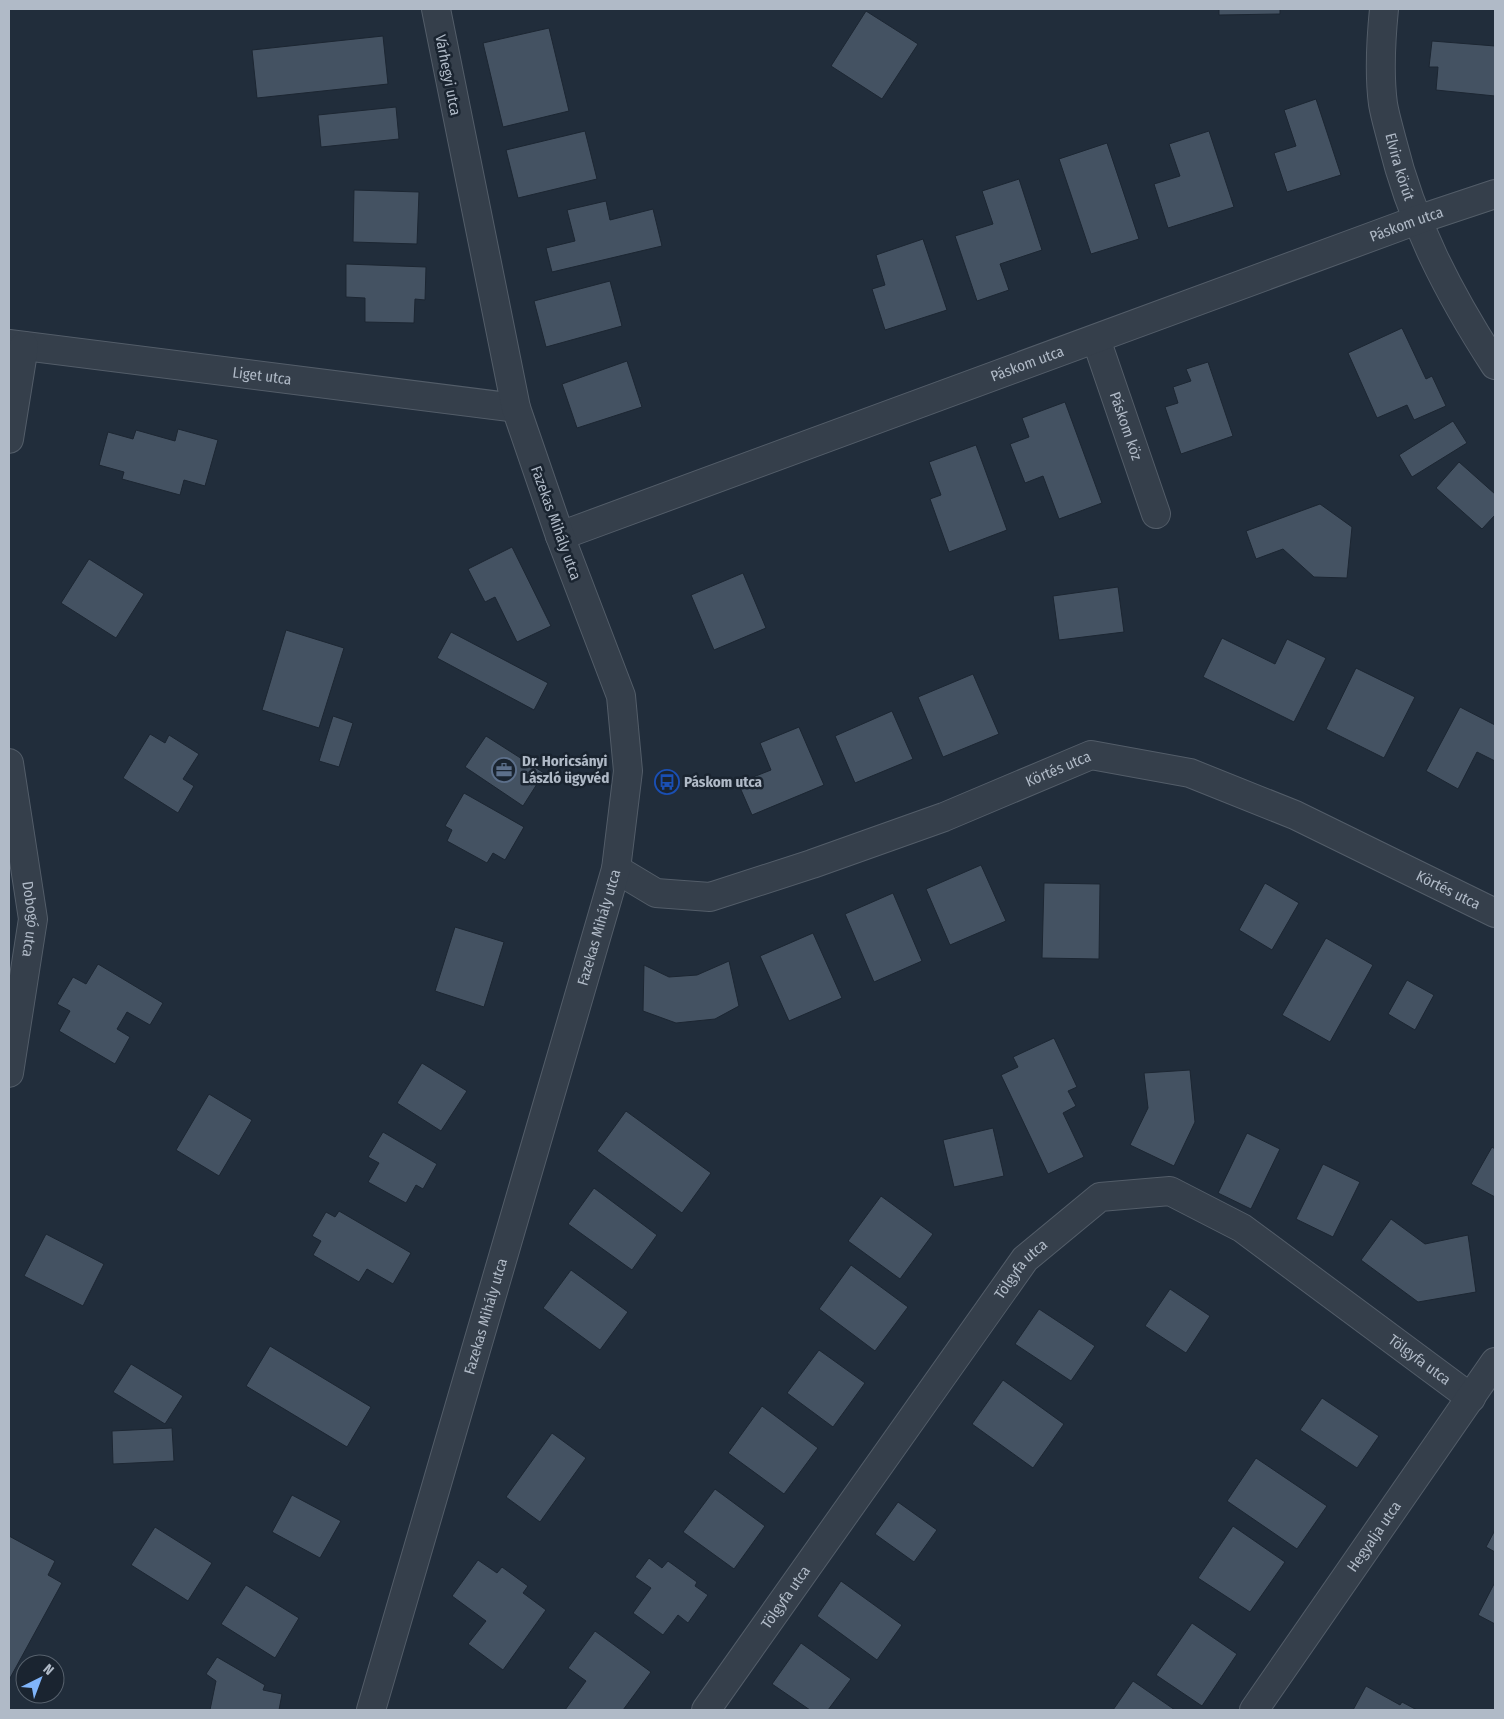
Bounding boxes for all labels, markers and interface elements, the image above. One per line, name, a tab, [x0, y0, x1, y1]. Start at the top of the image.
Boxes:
street label: Várhegyi utca	[431, 33, 465, 117]
street label: Elvira körút	[1381, 131, 1418, 203]
street label: Páskom utca	[1367, 203, 1445, 246]
street label: Páskom utca	[988, 342, 1066, 385]
street label: Liget utca	[231, 363, 293, 389]
street label: Páskom köz	[1106, 389, 1146, 463]
street label: Fazekas Mihály utca	[527, 464, 585, 582]
street label: Körtés utca	[1023, 747, 1093, 791]
place label: Dr. Horicsányi László ügyvéd	[522, 752, 609, 787]
office icon: Dr. Horicsányi László ügyvéd	[491, 757, 517, 783]
bus stop icon: Páskom utca	[654, 769, 680, 795]
place label: Páskom utca	[684, 773, 763, 791]
street label: Fazekas Mihály utca	[574, 867, 624, 988]
street label: Körtés utca	[1413, 867, 1483, 913]
street label: Dobogó utca	[18, 880, 42, 959]
street label: Tölgyfa utca	[991, 1235, 1051, 1303]
street label: Fazekas Mihály utca	[460, 1256, 511, 1377]
street label: Tölgyfa utca	[1385, 1331, 1454, 1389]
street label: Hegyalja utca	[1343, 1498, 1405, 1575]
street label: Tölgyfa utca	[757, 1562, 814, 1632]
north arrow	[15, 1654, 65, 1704]
text: N	[40, 1661, 57, 1679]

